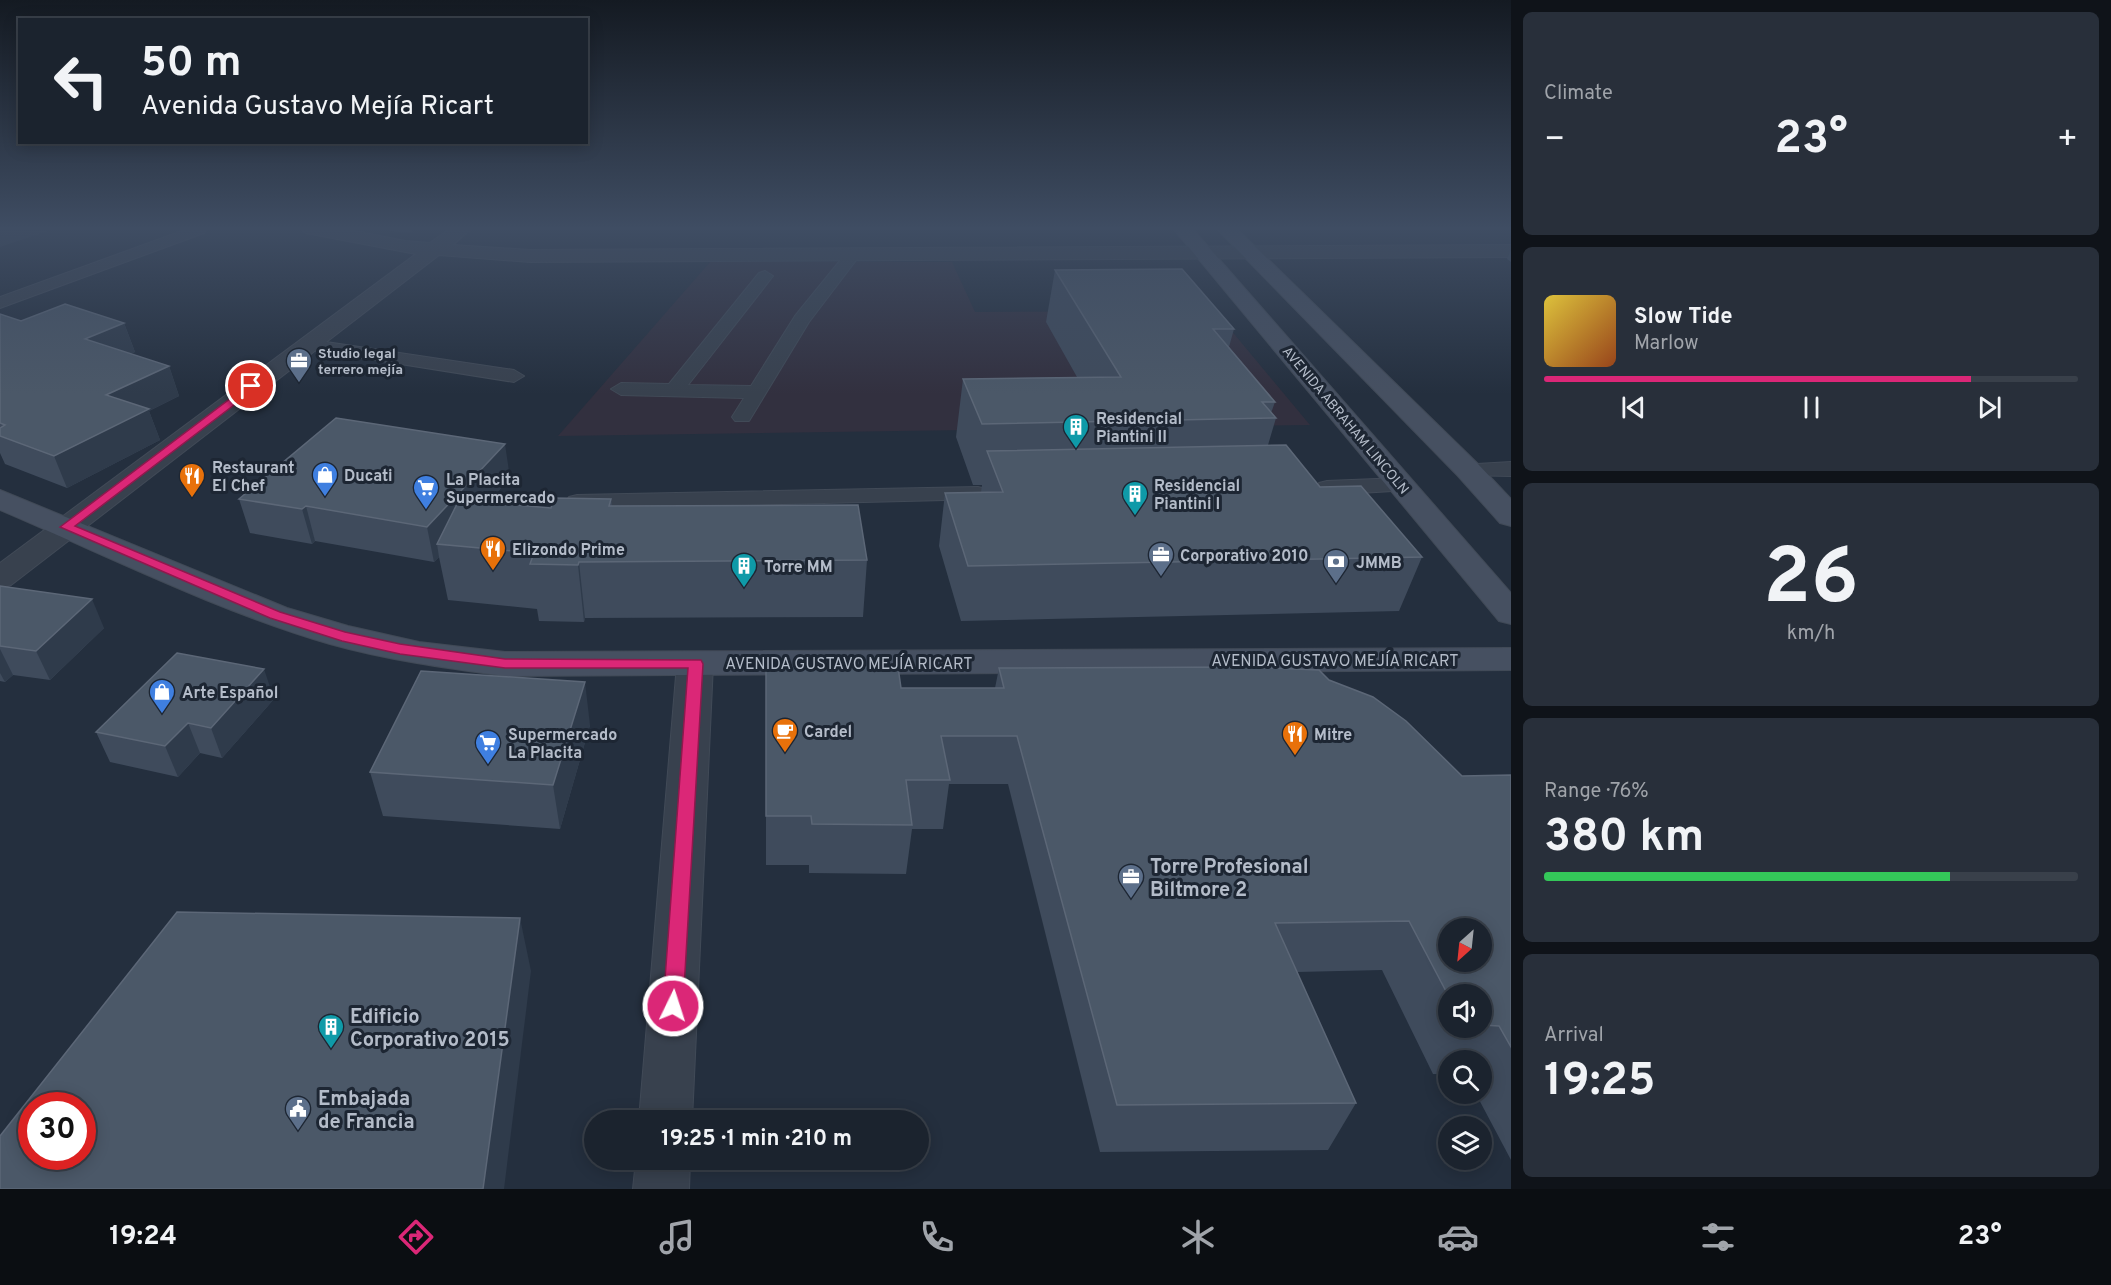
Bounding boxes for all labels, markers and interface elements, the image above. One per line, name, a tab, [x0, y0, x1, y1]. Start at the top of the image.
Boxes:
text: 50 m	[141, 38, 242, 91]
icon: left	[42, 42, 120, 120]
text: Climate	[1544, 81, 1613, 107]
text: Avenida Gustavo Mejía Ricart	[141, 90, 494, 124]
text: 23°	[1774, 112, 1848, 169]
text: −	[1544, 120, 1565, 162]
text: +	[2057, 120, 2078, 162]
text: Slow Tide	[1634, 304, 1733, 331]
text: Marlow	[1634, 331, 1698, 357]
street label: AVENIDA ABRAHAM LINCOLN	[1278, 344, 1412, 498]
office icon: Studio legal terrero mejía	[284, 346, 314, 384]
place label: Studio legal terrero mejía	[318, 346, 403, 379]
pin	[225, 360, 276, 411]
icon: arrive	[234, 369, 267, 402]
icon: previous	[1617, 391, 1650, 424]
icon: pause	[1795, 391, 1828, 424]
icon: next	[1973, 391, 2006, 424]
place label: Residencial Piantini II	[1096, 410, 1182, 448]
building icon: Residencial Piantini II	[1061, 412, 1091, 450]
place label: Restaurant El Chef	[212, 459, 295, 497]
shop icon: Ducati	[310, 460, 340, 498]
restaurant icon: Restaurant El Chef	[177, 461, 207, 499]
place label: Ducati	[344, 467, 392, 487]
place label: La Placita Supermercado	[446, 471, 555, 509]
supermarket icon: La Placita Supermercado	[411, 473, 441, 511]
place label: Residencial Piantini I	[1154, 477, 1240, 515]
building icon: Residencial Piantini I	[1120, 479, 1150, 517]
text: 26	[1763, 532, 1859, 631]
restaurant icon: Elizondo Prime	[478, 534, 508, 572]
office icon: Corporativo 2010	[1146, 540, 1176, 578]
place label: Elizondo Prime	[512, 541, 625, 561]
place label: Corporativo 2010	[1180, 547, 1308, 567]
bank icon: JMMB	[1321, 547, 1351, 585]
building icon: Torre MM	[729, 551, 759, 589]
place label: JMMB	[1356, 554, 1402, 574]
place label: Torre MM	[764, 558, 833, 578]
text: km/h	[1787, 621, 1835, 647]
street label: AVENIDA GUSTAVO MEJÍA RICART	[1211, 650, 1459, 672]
street label: AVENIDA GUSTAVO MEJÍA RICART	[725, 653, 973, 675]
shop icon: Arte Español	[147, 677, 177, 715]
place label: Arte Español	[182, 684, 278, 704]
cafe icon: Cardel	[770, 716, 800, 754]
restaurant icon: Mitre	[1280, 719, 1310, 757]
place label: Cardel	[804, 723, 852, 743]
place label: Supermercado La Placita	[508, 726, 617, 764]
place label: Mitre	[1314, 726, 1352, 746]
supermarket icon: Supermercado La Placita	[473, 728, 503, 766]
text: Range · 76%	[1544, 779, 1649, 805]
text: 380 km	[1544, 810, 1704, 867]
place label: Torre Profesional Biltmore 2	[1150, 855, 1308, 904]
office icon: Torre Profesional Biltmore 2	[1116, 862, 1146, 900]
north arrow	[1438, 918, 1492, 972]
map controls	[1438, 918, 1492, 1170]
position arrow	[641, 974, 705, 1038]
button: sound	[1438, 984, 1492, 1038]
place label: Edificio Corporativo 2015	[350, 1005, 510, 1054]
building icon: Edificio Corporativo 2015	[316, 1012, 346, 1050]
text: Arrival	[1544, 1023, 1604, 1049]
button: search	[1438, 1050, 1492, 1104]
text: 19:25	[1544, 1054, 1656, 1111]
place label: Embajada de Francia	[318, 1087, 415, 1136]
speed limit sign: 30	[18, 1092, 96, 1170]
public building icon: Embajada de Francia	[283, 1094, 313, 1132]
button: layers	[1438, 1116, 1492, 1170]
text: 19:25 · 1 min · 210 m	[661, 1126, 852, 1153]
icon: directions	[395, 1216, 437, 1258]
icon: music	[656, 1216, 698, 1258]
icon: phone	[916, 1216, 958, 1258]
icon: climate	[1177, 1216, 1219, 1258]
icon: car	[1437, 1216, 1479, 1258]
icon: filters	[1697, 1216, 1739, 1258]
text: 19:24	[109, 1220, 177, 1254]
text: 23°	[1958, 1220, 2002, 1254]

